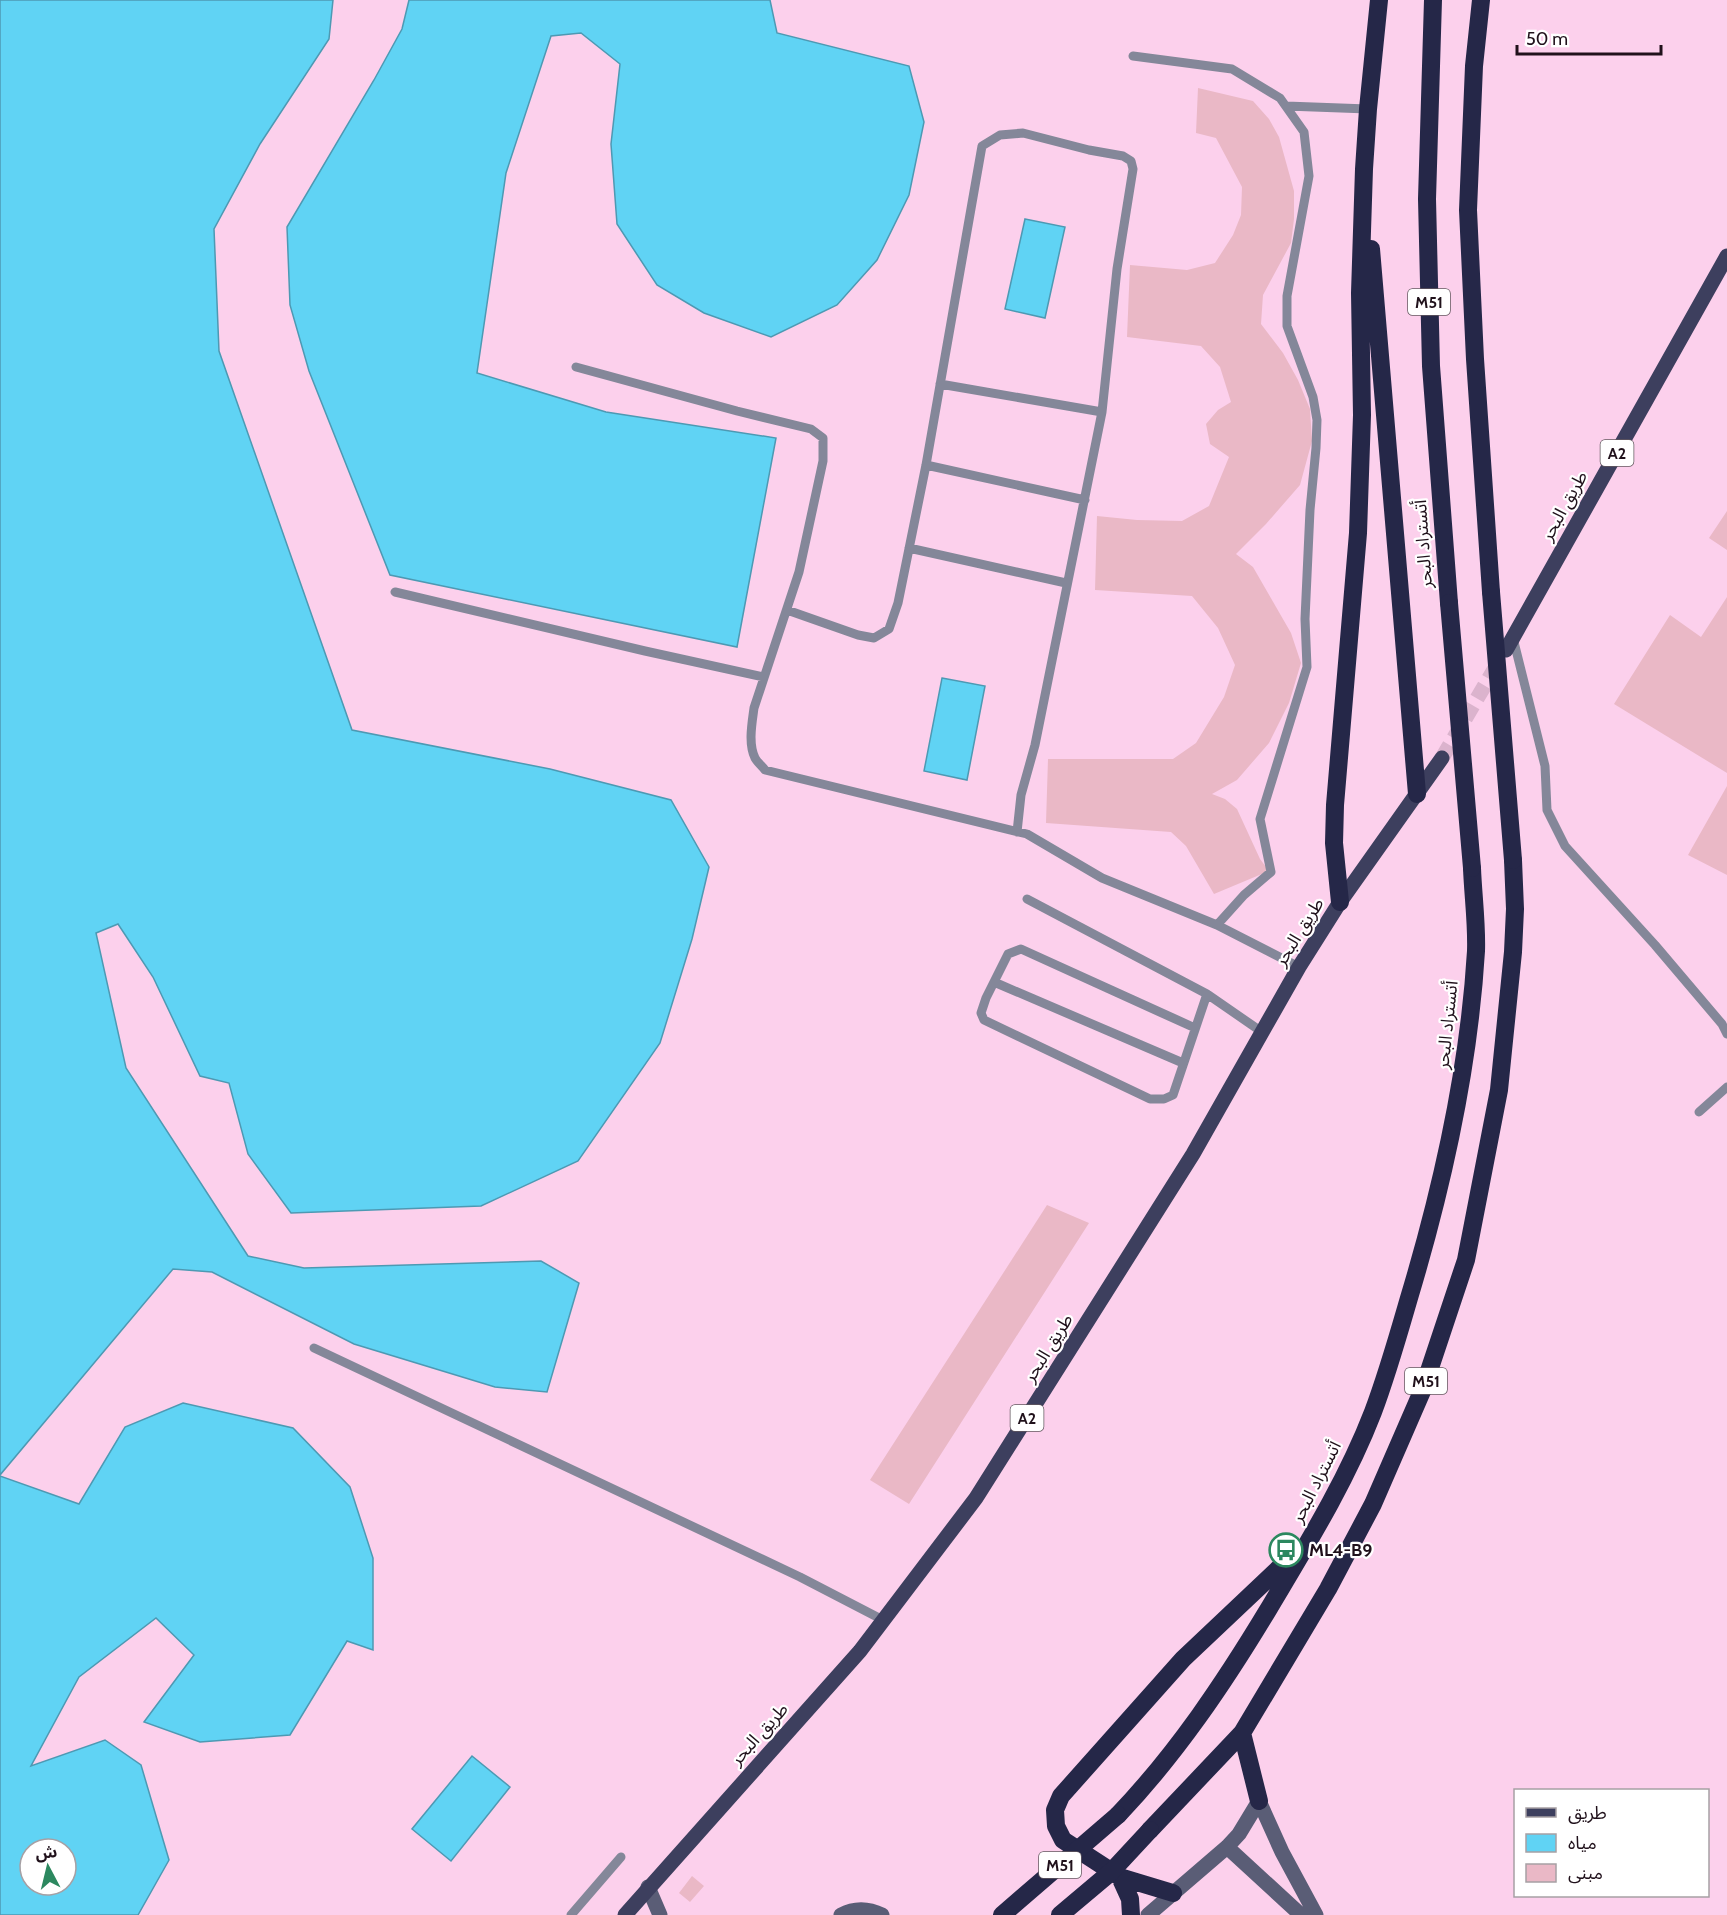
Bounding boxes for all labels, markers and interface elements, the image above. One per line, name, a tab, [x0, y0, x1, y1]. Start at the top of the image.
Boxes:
scale bar	[1517, 18, 1661, 56]
text: 50 m	[1526, 28, 1568, 50]
road number: M51	[1408, 289, 1450, 315]
road number: A2	[1600, 440, 1634, 466]
street label: طريق البحر	[1535, 467, 1592, 546]
street label: أتستراد البحر	[1409, 499, 1437, 590]
street label: طريق البحر	[1269, 894, 1329, 971]
street label: أتستراد البحر	[1431, 980, 1463, 1071]
street label: طريق البحر	[1018, 1310, 1078, 1387]
road number: M51	[1405, 1368, 1447, 1394]
road number: A2	[1010, 1405, 1044, 1431]
street label: أتستراد البحر	[1285, 1437, 1346, 1528]
bus stop icon: ML4-B9	[1268, 1532, 1304, 1568]
place label: ML4-B9	[1309, 1539, 1372, 1561]
street label: طريق البحر	[725, 1698, 793, 1771]
legend	[1514, 1789, 1709, 1897]
text: طريق	[1568, 1802, 1607, 1824]
text: مياه	[1568, 1832, 1597, 1854]
north arrow	[18, 1837, 78, 1897]
text: ش	[34, 1842, 58, 1863]
road number: M51	[1039, 1852, 1081, 1878]
text: مبنى	[1568, 1862, 1603, 1884]

